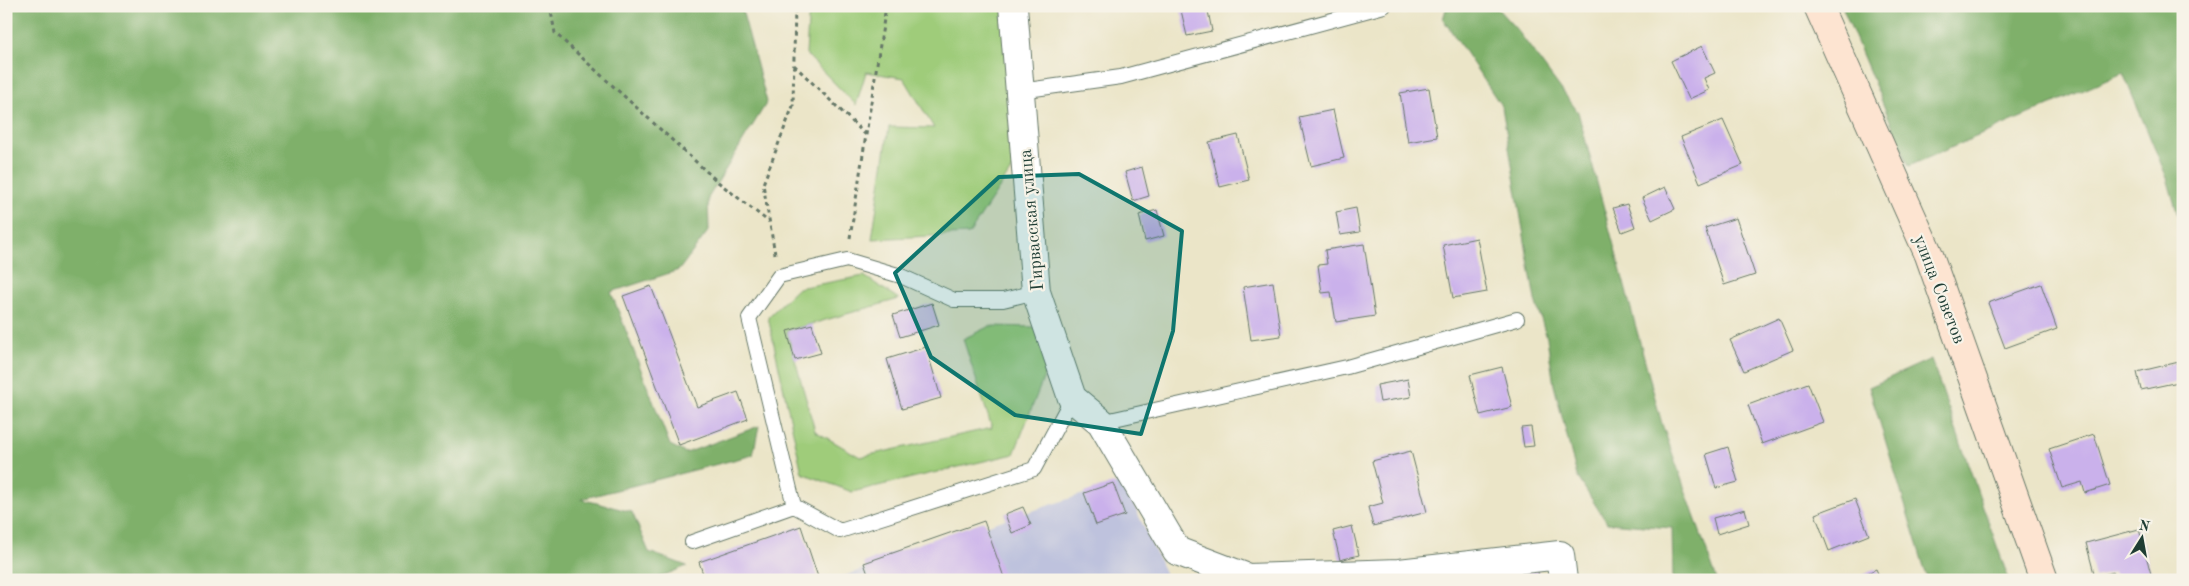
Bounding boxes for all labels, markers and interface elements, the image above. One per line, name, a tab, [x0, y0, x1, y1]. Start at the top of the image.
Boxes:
street label: Гирвасская улица	[1017, 148, 1047, 292]
street label: улица Советов	[1910, 232, 1968, 346]
north arrow	[2116, 514, 2166, 564]
text: N	[2138, 518, 2151, 534]

